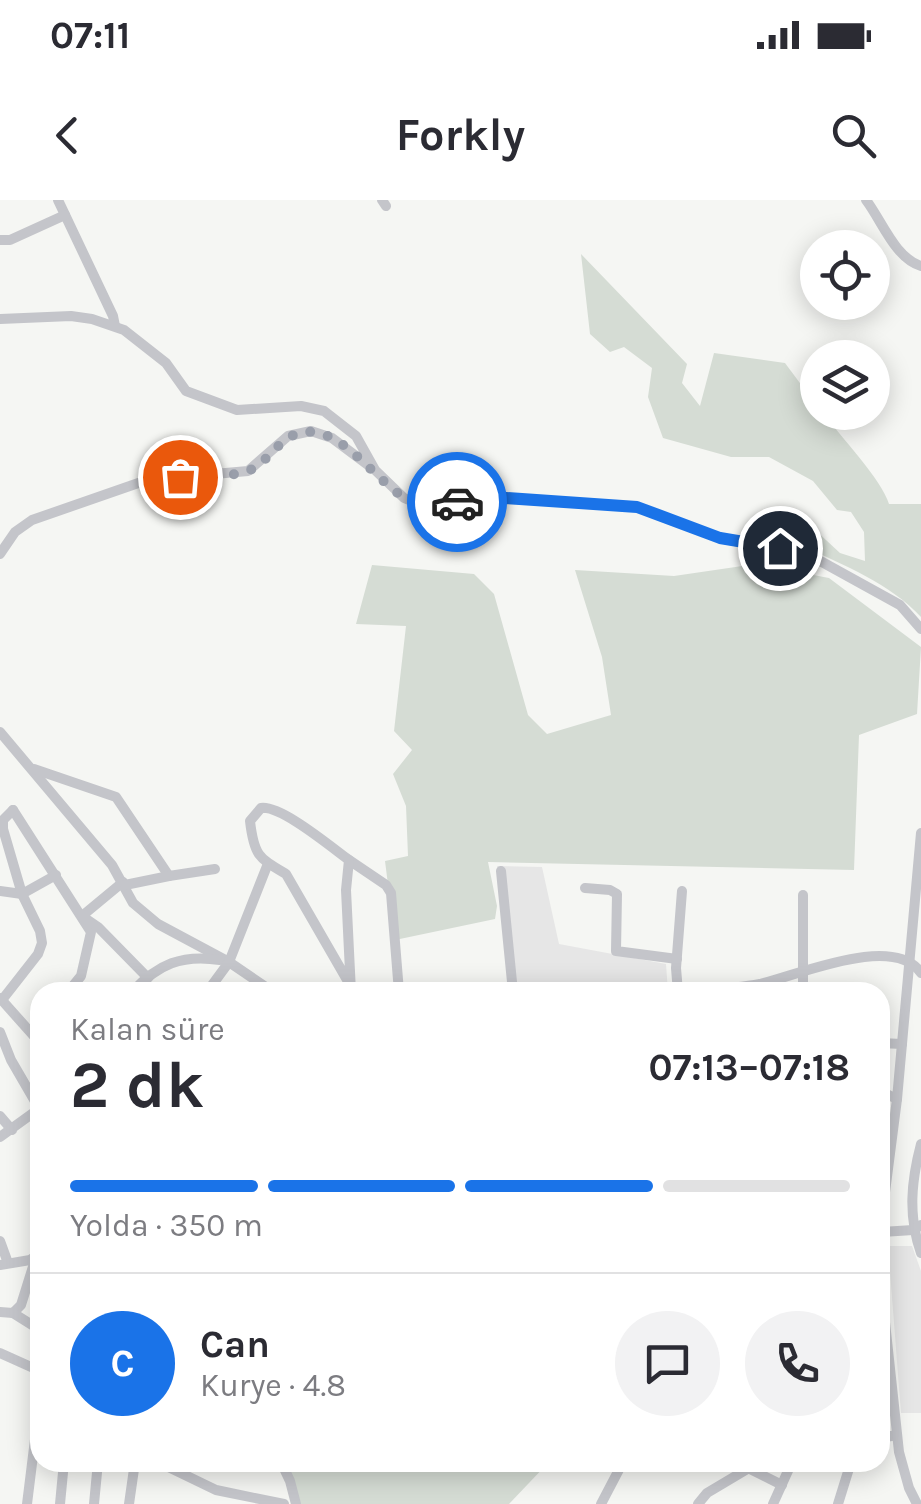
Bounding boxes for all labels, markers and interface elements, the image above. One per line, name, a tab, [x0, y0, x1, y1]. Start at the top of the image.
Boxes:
text: 07:11	[50, 13, 130, 58]
icon: back	[40, 108, 95, 163]
icon: search	[826, 108, 881, 163]
text: Forkly	[396, 109, 525, 161]
map controls	[800, 230, 890, 430]
button: locate	[800, 230, 890, 320]
button: layers	[800, 340, 890, 430]
pin	[138, 435, 223, 520]
icon: bag	[153, 450, 208, 505]
courier	[407, 452, 507, 552]
icon: car	[430, 475, 485, 530]
pin	[738, 506, 823, 591]
icon: home	[753, 521, 808, 576]
text: Kalan süre	[70, 1011, 225, 1048]
text: 07:13–07:18	[648, 1045, 850, 1090]
text: 2 dk	[70, 1047, 204, 1123]
text: Yolda · 350 m	[70, 1207, 263, 1244]
button: chat	[615, 1311, 720, 1416]
button: phone	[745, 1311, 850, 1416]
text: Can	[200, 1322, 270, 1367]
text: C	[110, 1341, 135, 1386]
text: Kurye · 4.8	[200, 1367, 346, 1404]

